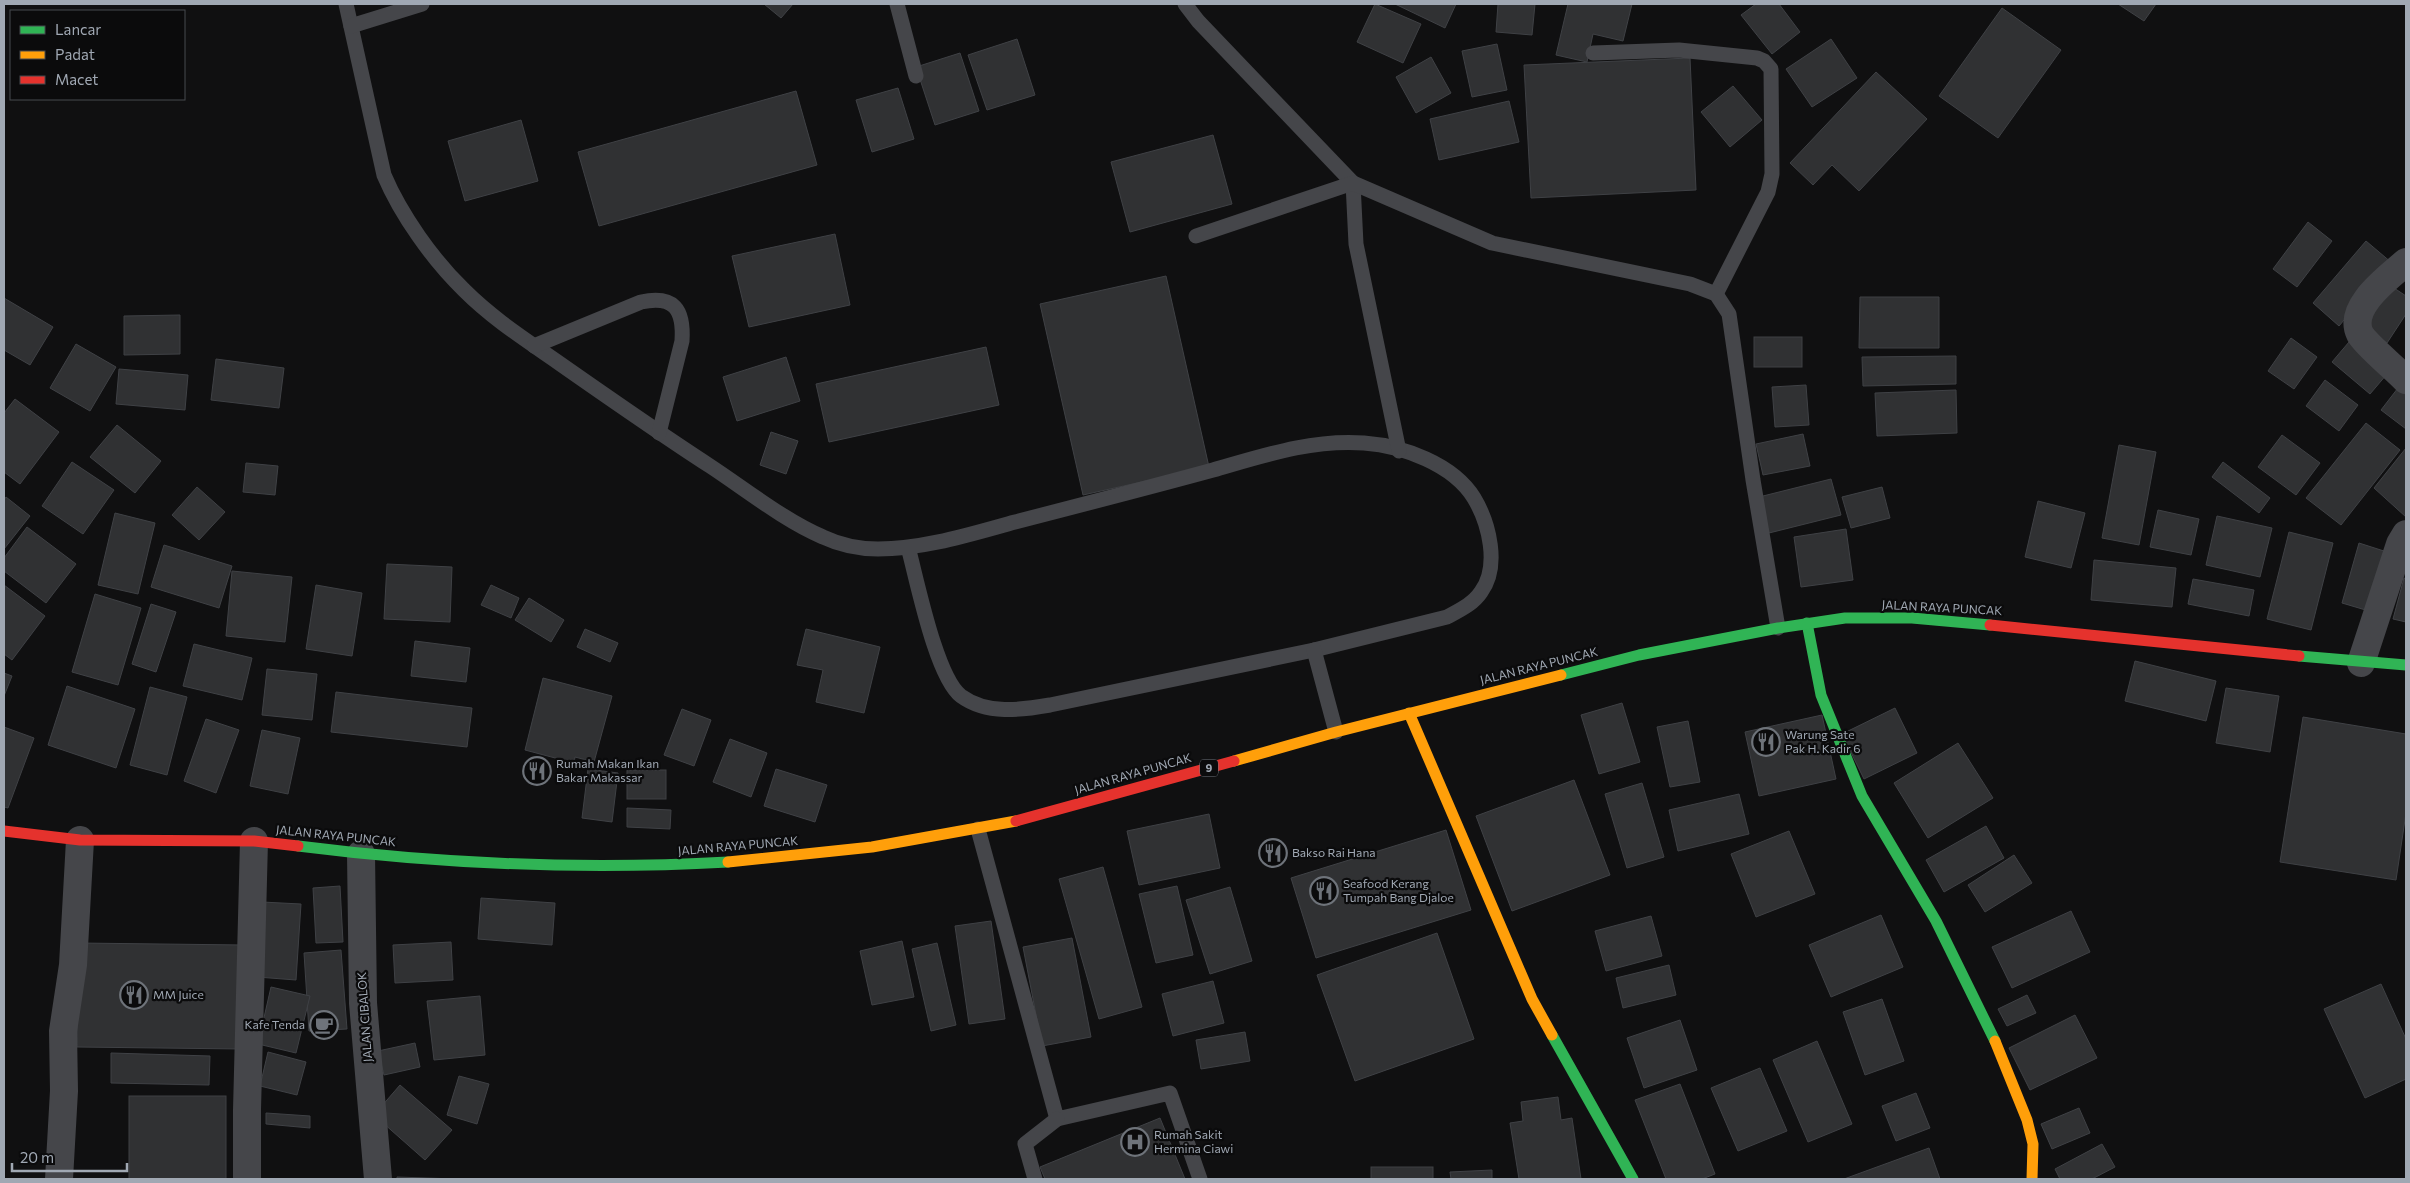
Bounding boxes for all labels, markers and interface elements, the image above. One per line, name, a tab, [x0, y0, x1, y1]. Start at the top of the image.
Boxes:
legend	[10, 10, 185, 100]
text: Lancar	[55, 20, 101, 38]
text: Padat	[55, 45, 95, 63]
text: Macet	[55, 70, 98, 88]
street label: JALAN RAYA PUNCAK	[1881, 597, 2003, 618]
street label: JALAN RAYA PUNCAK	[1478, 644, 1599, 687]
restaurant icon: Warung Sate Pak H. Kadir 6	[1751, 727, 1781, 757]
place label: Warung Sate Pak H. Kadir 6	[1785, 727, 1860, 755]
street label: JALAN RAYA PUNCAK	[1073, 750, 1193, 797]
restaurant icon: Rumah Makan Ikan Bakar Makassar	[522, 756, 552, 786]
place label: Rumah Makan Ikan Bakar Makassar	[556, 756, 659, 784]
road number: 9	[1200, 760, 1218, 776]
street label: JALAN RAYA PUNCAK	[275, 822, 397, 849]
street label: JALAN RAYA PUNCAK	[677, 833, 799, 858]
restaurant icon: Bakso Rai Hana	[1258, 838, 1288, 868]
place label: Bakso Rai Hana	[1292, 845, 1376, 859]
restaurant icon: Seafood Kerang Tumpah Bang Djaloe	[1309, 876, 1339, 906]
place label: Seafood Kerang Tumpah Bang Djaloe	[1343, 876, 1454, 904]
street label: JALAN CIBALOK	[354, 971, 375, 1063]
restaurant icon: MM Juice	[119, 980, 149, 1010]
place label: MM Juice	[153, 987, 204, 1002]
cafe icon: Kafe Tenda	[309, 1010, 339, 1040]
place label: Kafe Tenda	[244, 1017, 305, 1031]
hospital icon: Rumah Sakit Hermina Ciawi	[1120, 1127, 1150, 1157]
place label: Rumah Sakit Hermina Ciawi	[1154, 1127, 1233, 1155]
scale bar	[12, 1140, 128, 1172]
text: 20 m	[20, 1148, 54, 1166]

